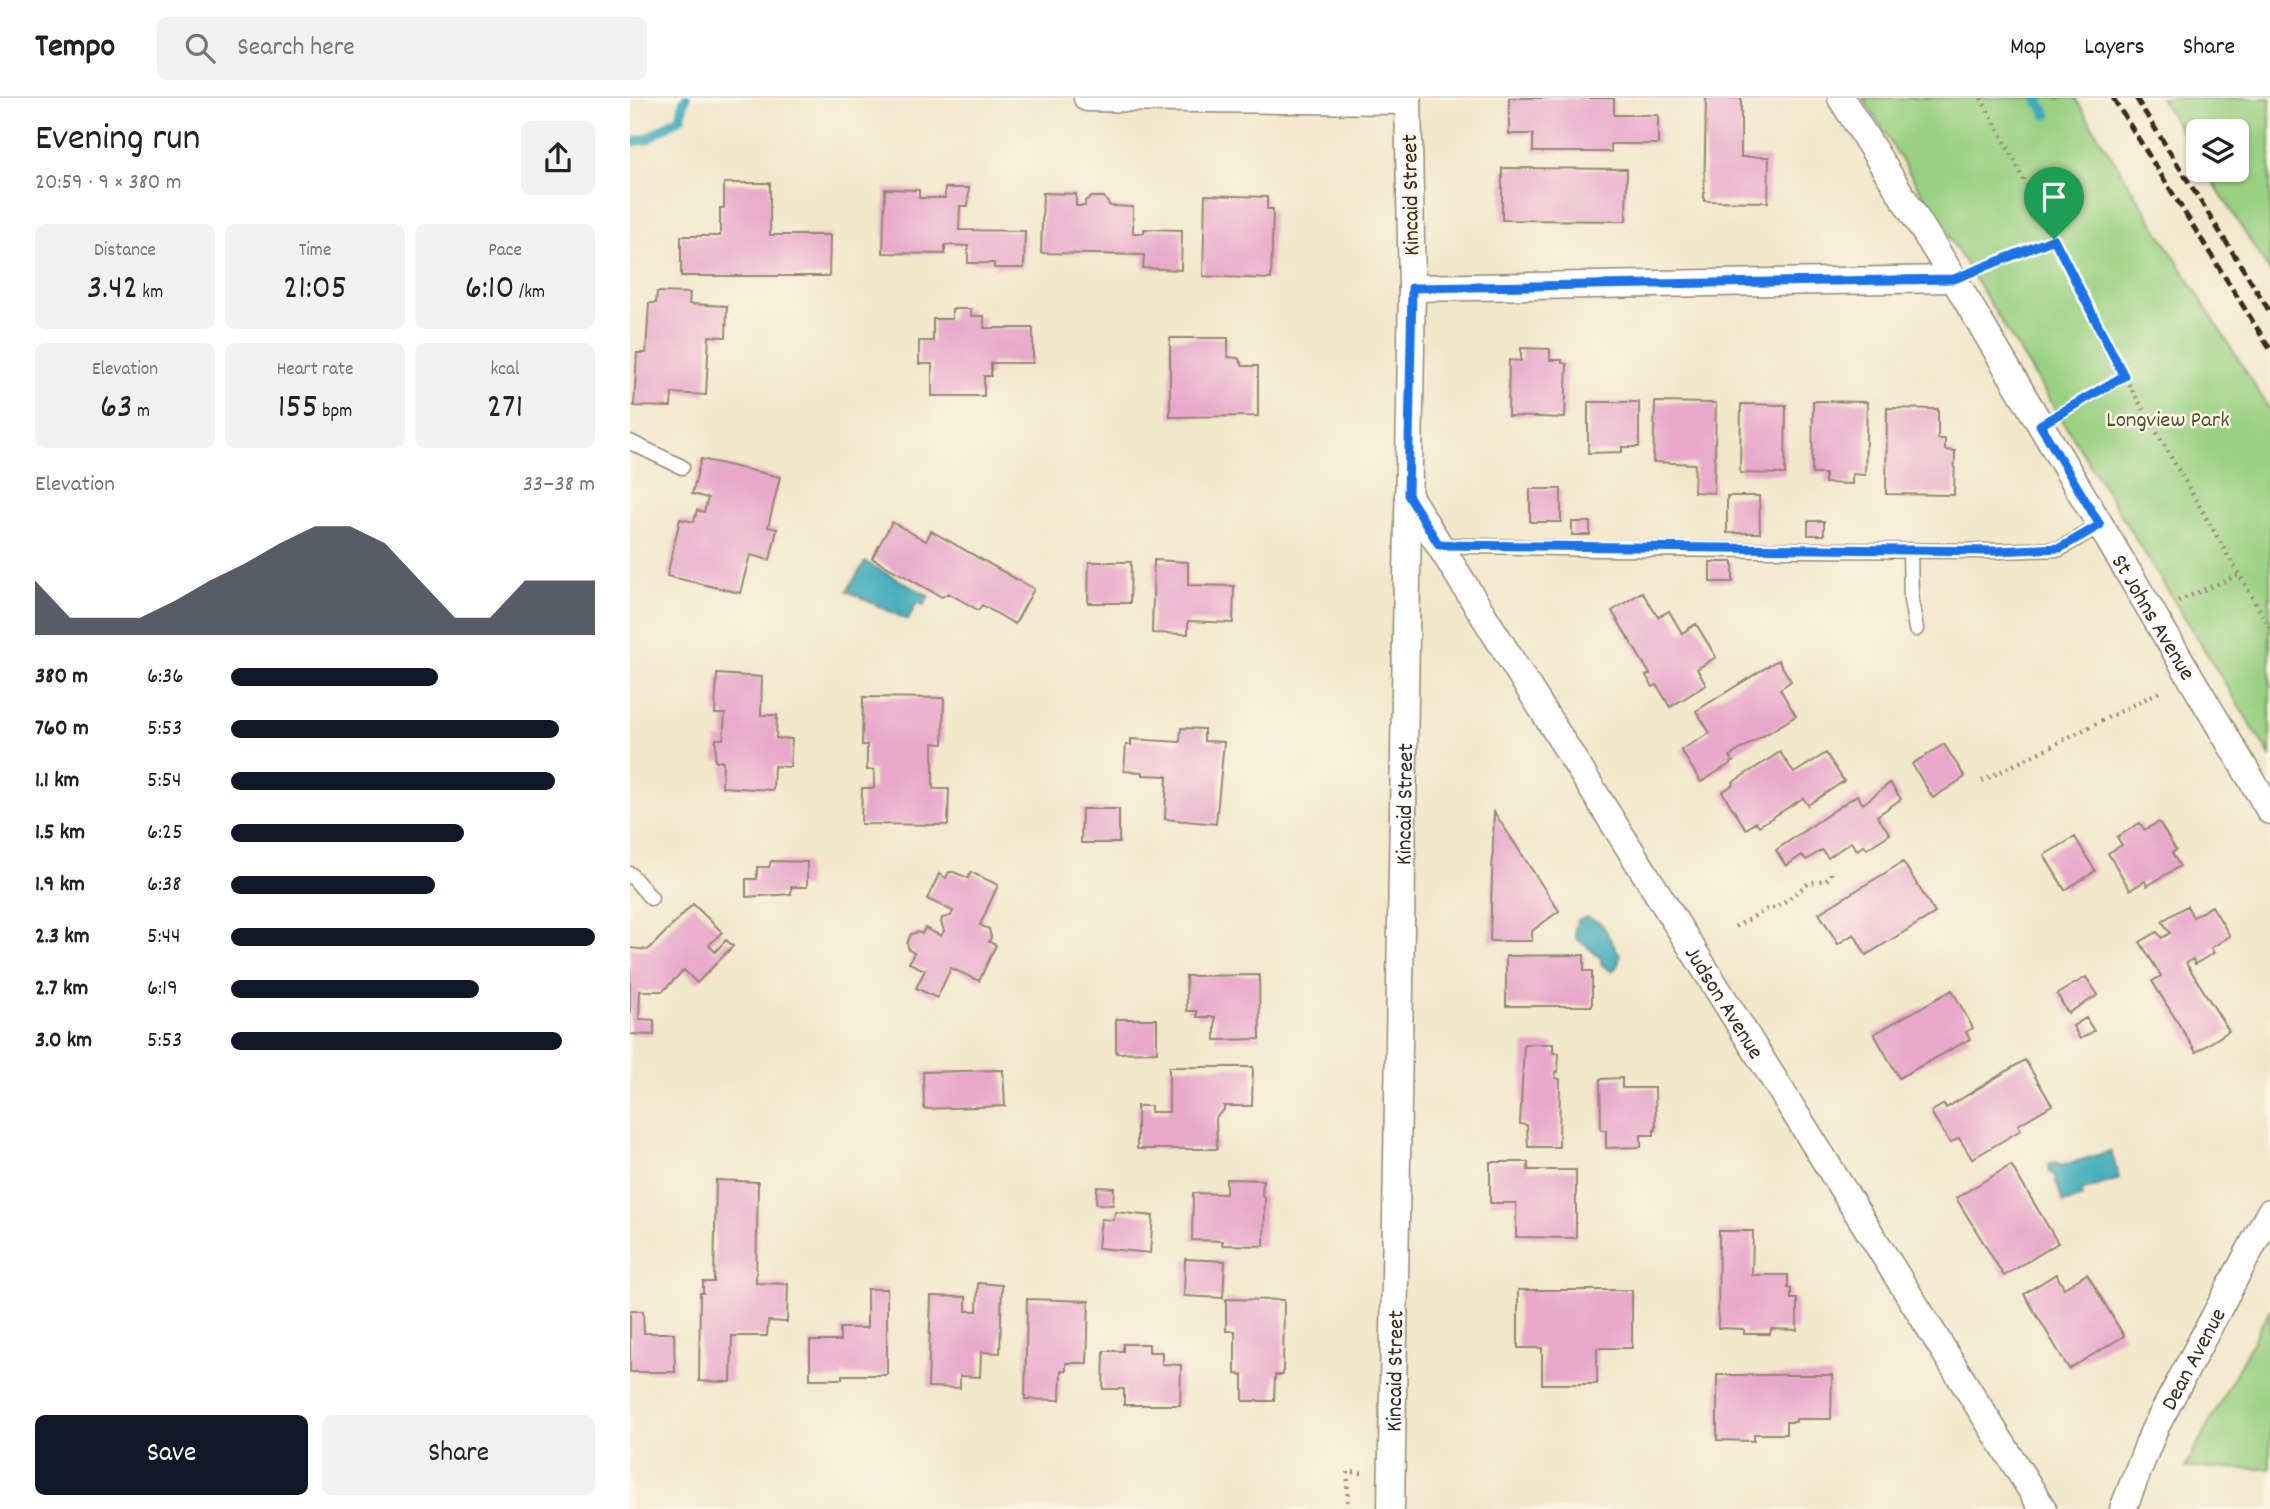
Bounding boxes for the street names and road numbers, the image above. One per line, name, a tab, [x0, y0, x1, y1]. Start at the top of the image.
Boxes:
street label: Kincaid Street	[1395, 134, 1430, 256]
street label: St Johns Avenue	[2101, 549, 2202, 688]
street label: Kincaid Street	[1389, 743, 1424, 865]
street label: Judson Avenue	[1674, 941, 1770, 1067]
street label: Dean Avenue	[2154, 1303, 2236, 1417]
street label: Kincaid Street	[1379, 1310, 1414, 1432]

